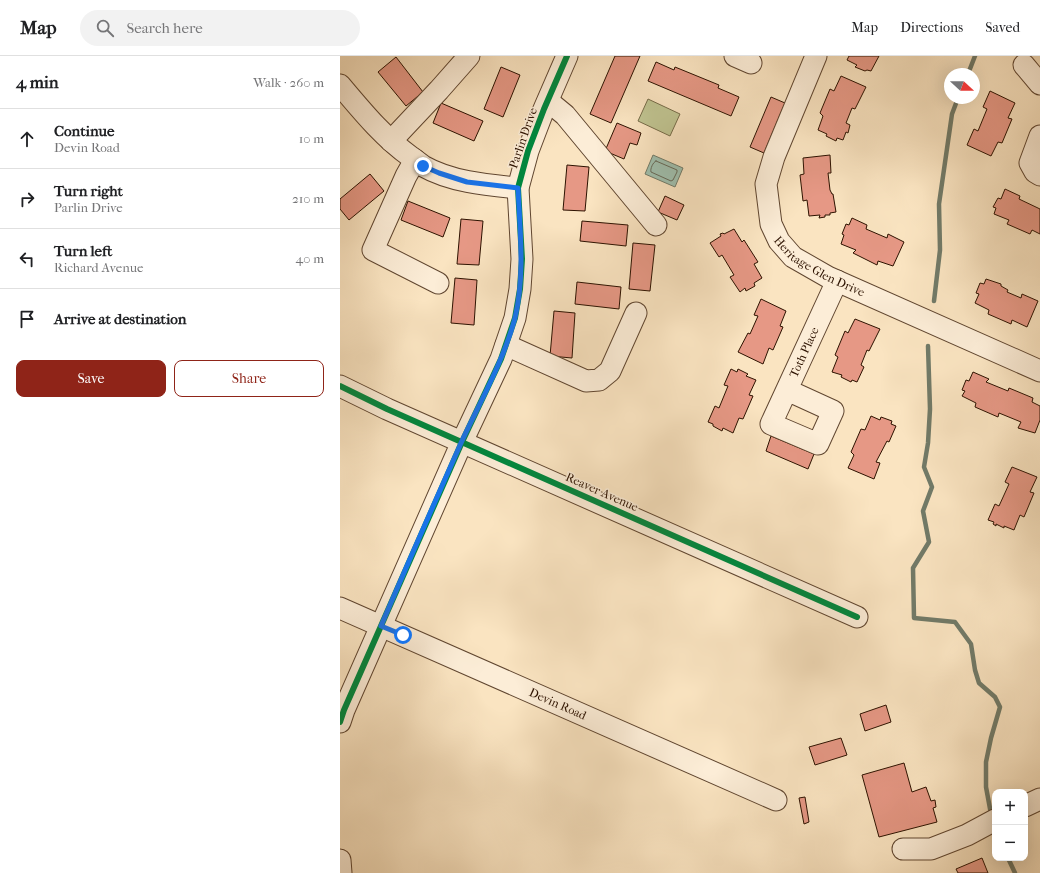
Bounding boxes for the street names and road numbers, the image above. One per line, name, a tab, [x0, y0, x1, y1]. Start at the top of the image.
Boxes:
street label: Parlin Drive	[506, 106, 540, 170]
street label: Heritage Glen Drive	[771, 233, 867, 299]
street label: Toth Place	[786, 325, 822, 380]
street label: Reaver Avenue	[564, 470, 640, 514]
street label: Devin Road	[527, 685, 589, 723]

